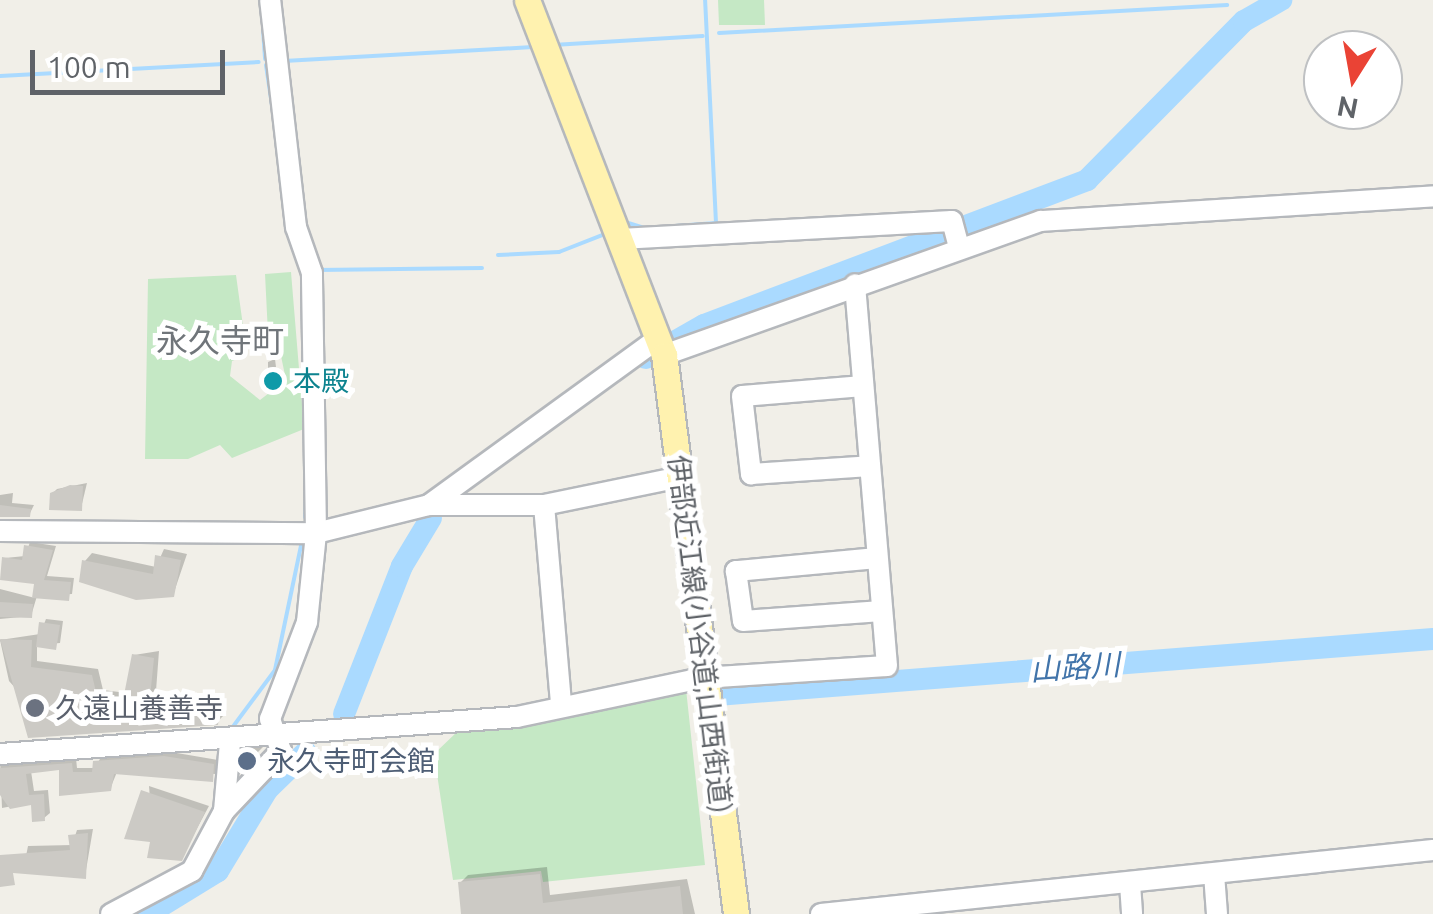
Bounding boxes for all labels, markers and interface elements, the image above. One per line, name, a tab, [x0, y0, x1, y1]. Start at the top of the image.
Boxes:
scale bar	[35, 30, 230, 92]
north arrow	[1303, 30, 1403, 130]
text: 100 m	[47, 50, 131, 84]
text: N	[1334, 91, 1361, 125]
district label: 永久寺町	[156, 321, 284, 359]
place label: 本殿	[293, 364, 349, 398]
marker: 本殿	[262, 370, 284, 392]
street label: 伊部近江線(小谷道;山西街道)	[661, 453, 739, 815]
water label: 山路川	[1029, 646, 1121, 688]
place label: 久遠山養善寺	[55, 691, 223, 725]
marker: 久遠山養善寺	[24, 697, 46, 719]
place label: 永久寺町会館	[267, 744, 435, 778]
marker: 永久寺町会館	[236, 750, 258, 772]

